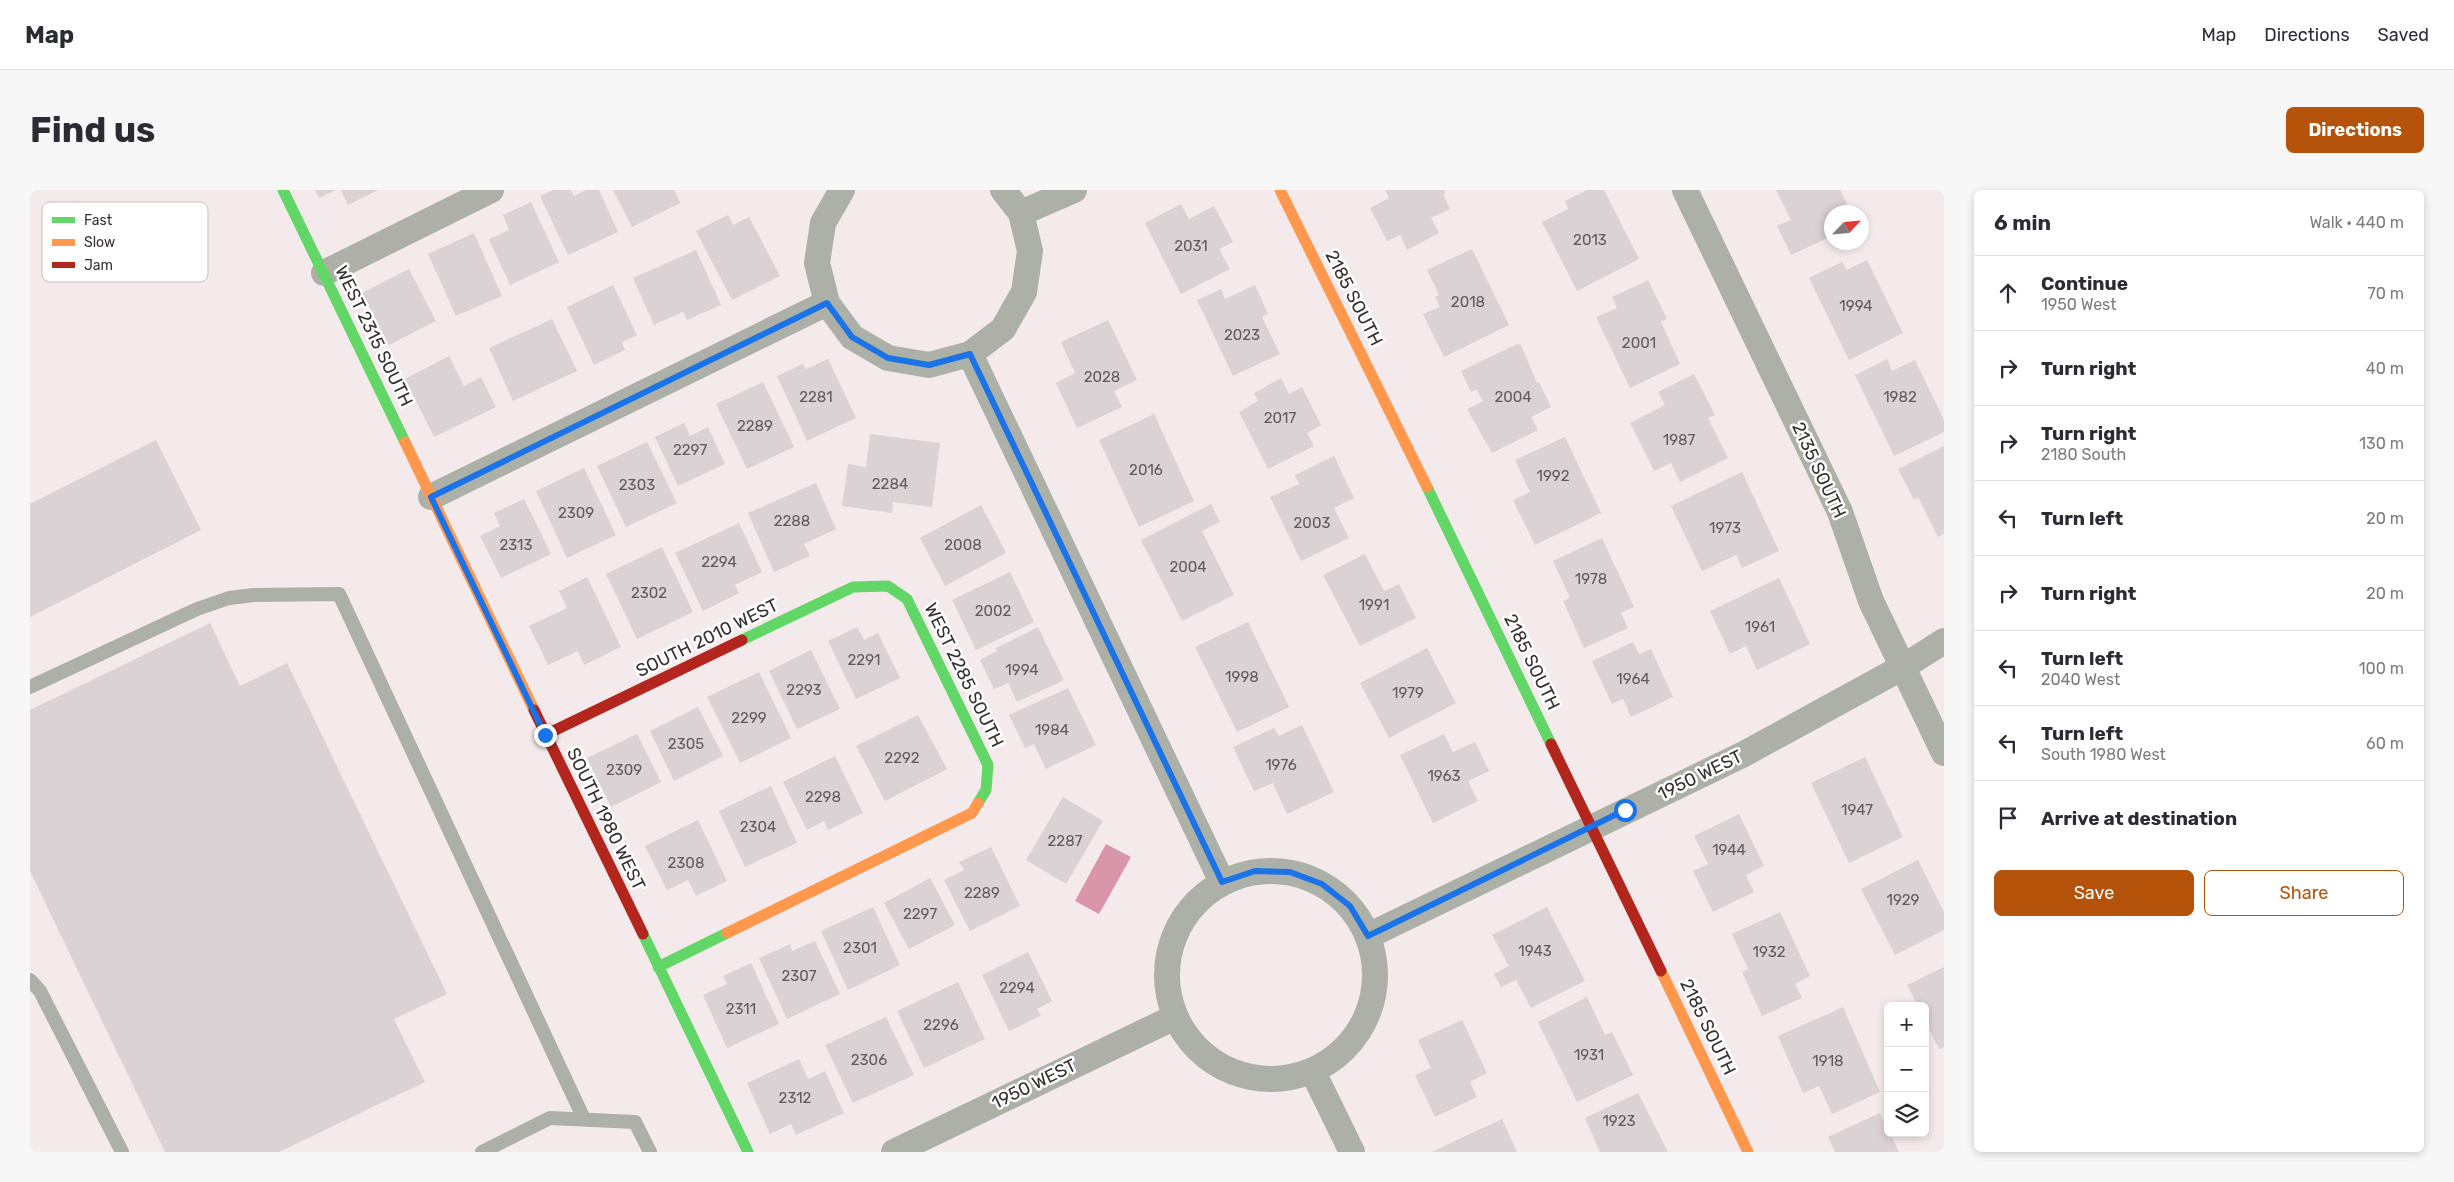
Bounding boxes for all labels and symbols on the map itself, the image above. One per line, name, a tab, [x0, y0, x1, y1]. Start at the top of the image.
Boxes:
legend	[42, 202, 208, 282]
north arrow	[1824, 205, 1869, 250]
text: Fast	[84, 212, 113, 229]
house number: 2013	[1573, 231, 1607, 249]
text: Slow	[84, 234, 115, 251]
house number: 2031	[1174, 237, 1208, 255]
street label: 2185 SOUTH	[1321, 247, 1387, 349]
text: Jam	[84, 257, 113, 274]
street label: WEST 2315 SOUTH	[330, 262, 418, 410]
house number: 2018	[1451, 293, 1485, 311]
house number: 1994	[1839, 297, 1873, 315]
house number: 2023	[1224, 326, 1260, 344]
house number: 2001	[1622, 334, 1656, 352]
house number: 2028	[1084, 368, 1120, 386]
house number: 2281	[799, 388, 833, 406]
house number: 2004	[1494, 388, 1532, 406]
house number: 1982	[1883, 388, 1917, 406]
house number: 2017	[1264, 409, 1297, 427]
house number: 2289	[737, 417, 773, 435]
street label: 2135 SOUTH	[1787, 418, 1851, 522]
house number: 1987	[1663, 431, 1696, 449]
house number: 2297	[673, 441, 707, 459]
house number: 2016	[1129, 461, 1163, 479]
house number: 1992	[1536, 467, 1570, 485]
house number: 2284	[872, 475, 908, 493]
house number: 2303	[619, 476, 655, 494]
house number: 2309	[558, 504, 594, 522]
house number: 2288	[774, 512, 810, 530]
house number: 2003	[1294, 514, 1330, 532]
house number: 1973	[1709, 519, 1741, 537]
house number: 2313	[500, 536, 532, 554]
house number: 2008	[944, 536, 982, 554]
house number: 2294	[701, 553, 737, 571]
house number: 2004	[1169, 558, 1207, 576]
house number: 1978	[1575, 570, 1607, 588]
house number: 2302	[631, 584, 667, 602]
street label: SOUTH 2010 WEST	[632, 594, 782, 682]
house number: 1991	[1359, 596, 1389, 614]
street label: WEST 2285 SOUTH	[920, 599, 1008, 751]
house number: 2002	[975, 602, 1012, 620]
street label: 2185 SOUTH	[1499, 610, 1565, 714]
house number: 1961	[1745, 618, 1775, 636]
house number: 2291	[848, 651, 880, 669]
house number: 1994	[1005, 661, 1039, 679]
house number: 1998	[1225, 668, 1259, 686]
house number: 1964	[1616, 670, 1650, 688]
house number: 2293	[786, 681, 822, 699]
house number: 1979	[1392, 684, 1424, 702]
house number: 2299	[731, 709, 767, 727]
house number: 1984	[1035, 721, 1069, 739]
route end	[534, 724, 557, 747]
house number: 2305	[668, 735, 704, 753]
street label: SOUTH 1980 WEST	[562, 744, 650, 894]
street label: 1950 WEST	[1654, 745, 1746, 805]
house number: 2292	[884, 749, 920, 767]
house number: 1976	[1265, 756, 1297, 774]
house number: 2309	[606, 761, 642, 779]
house number: 1963	[1427, 767, 1461, 785]
house number: 2298	[805, 788, 841, 806]
route start	[1614, 799, 1637, 822]
house number: 1947	[1841, 801, 1873, 819]
house number: 2304	[740, 818, 776, 836]
house number: 2287	[1048, 832, 1083, 850]
house number: 1944	[1712, 841, 1746, 859]
house number: 2308	[668, 854, 704, 872]
house number: 2289	[964, 884, 1000, 902]
house number: 1929	[1886, 891, 1920, 909]
house number: 2297	[903, 905, 937, 923]
house number: 2301	[843, 939, 877, 957]
house number: 1943	[1518, 942, 1552, 960]
house number: 1932	[1753, 943, 1786, 961]
house number: 2307	[781, 967, 817, 985]
street label: 2185 SOUTH	[1675, 975, 1741, 1079]
house number: 2294	[999, 979, 1035, 997]
house number: 2311	[726, 1000, 756, 1018]
house number: 2296	[923, 1016, 959, 1034]
house number: 1931	[1574, 1046, 1604, 1064]
house number: 2306	[851, 1051, 887, 1069]
house number: 1918	[1812, 1052, 1844, 1070]
street label: 1950 WEST	[988, 1054, 1080, 1114]
house number: 2312	[779, 1089, 812, 1107]
house number: 1923	[1602, 1112, 1636, 1130]

